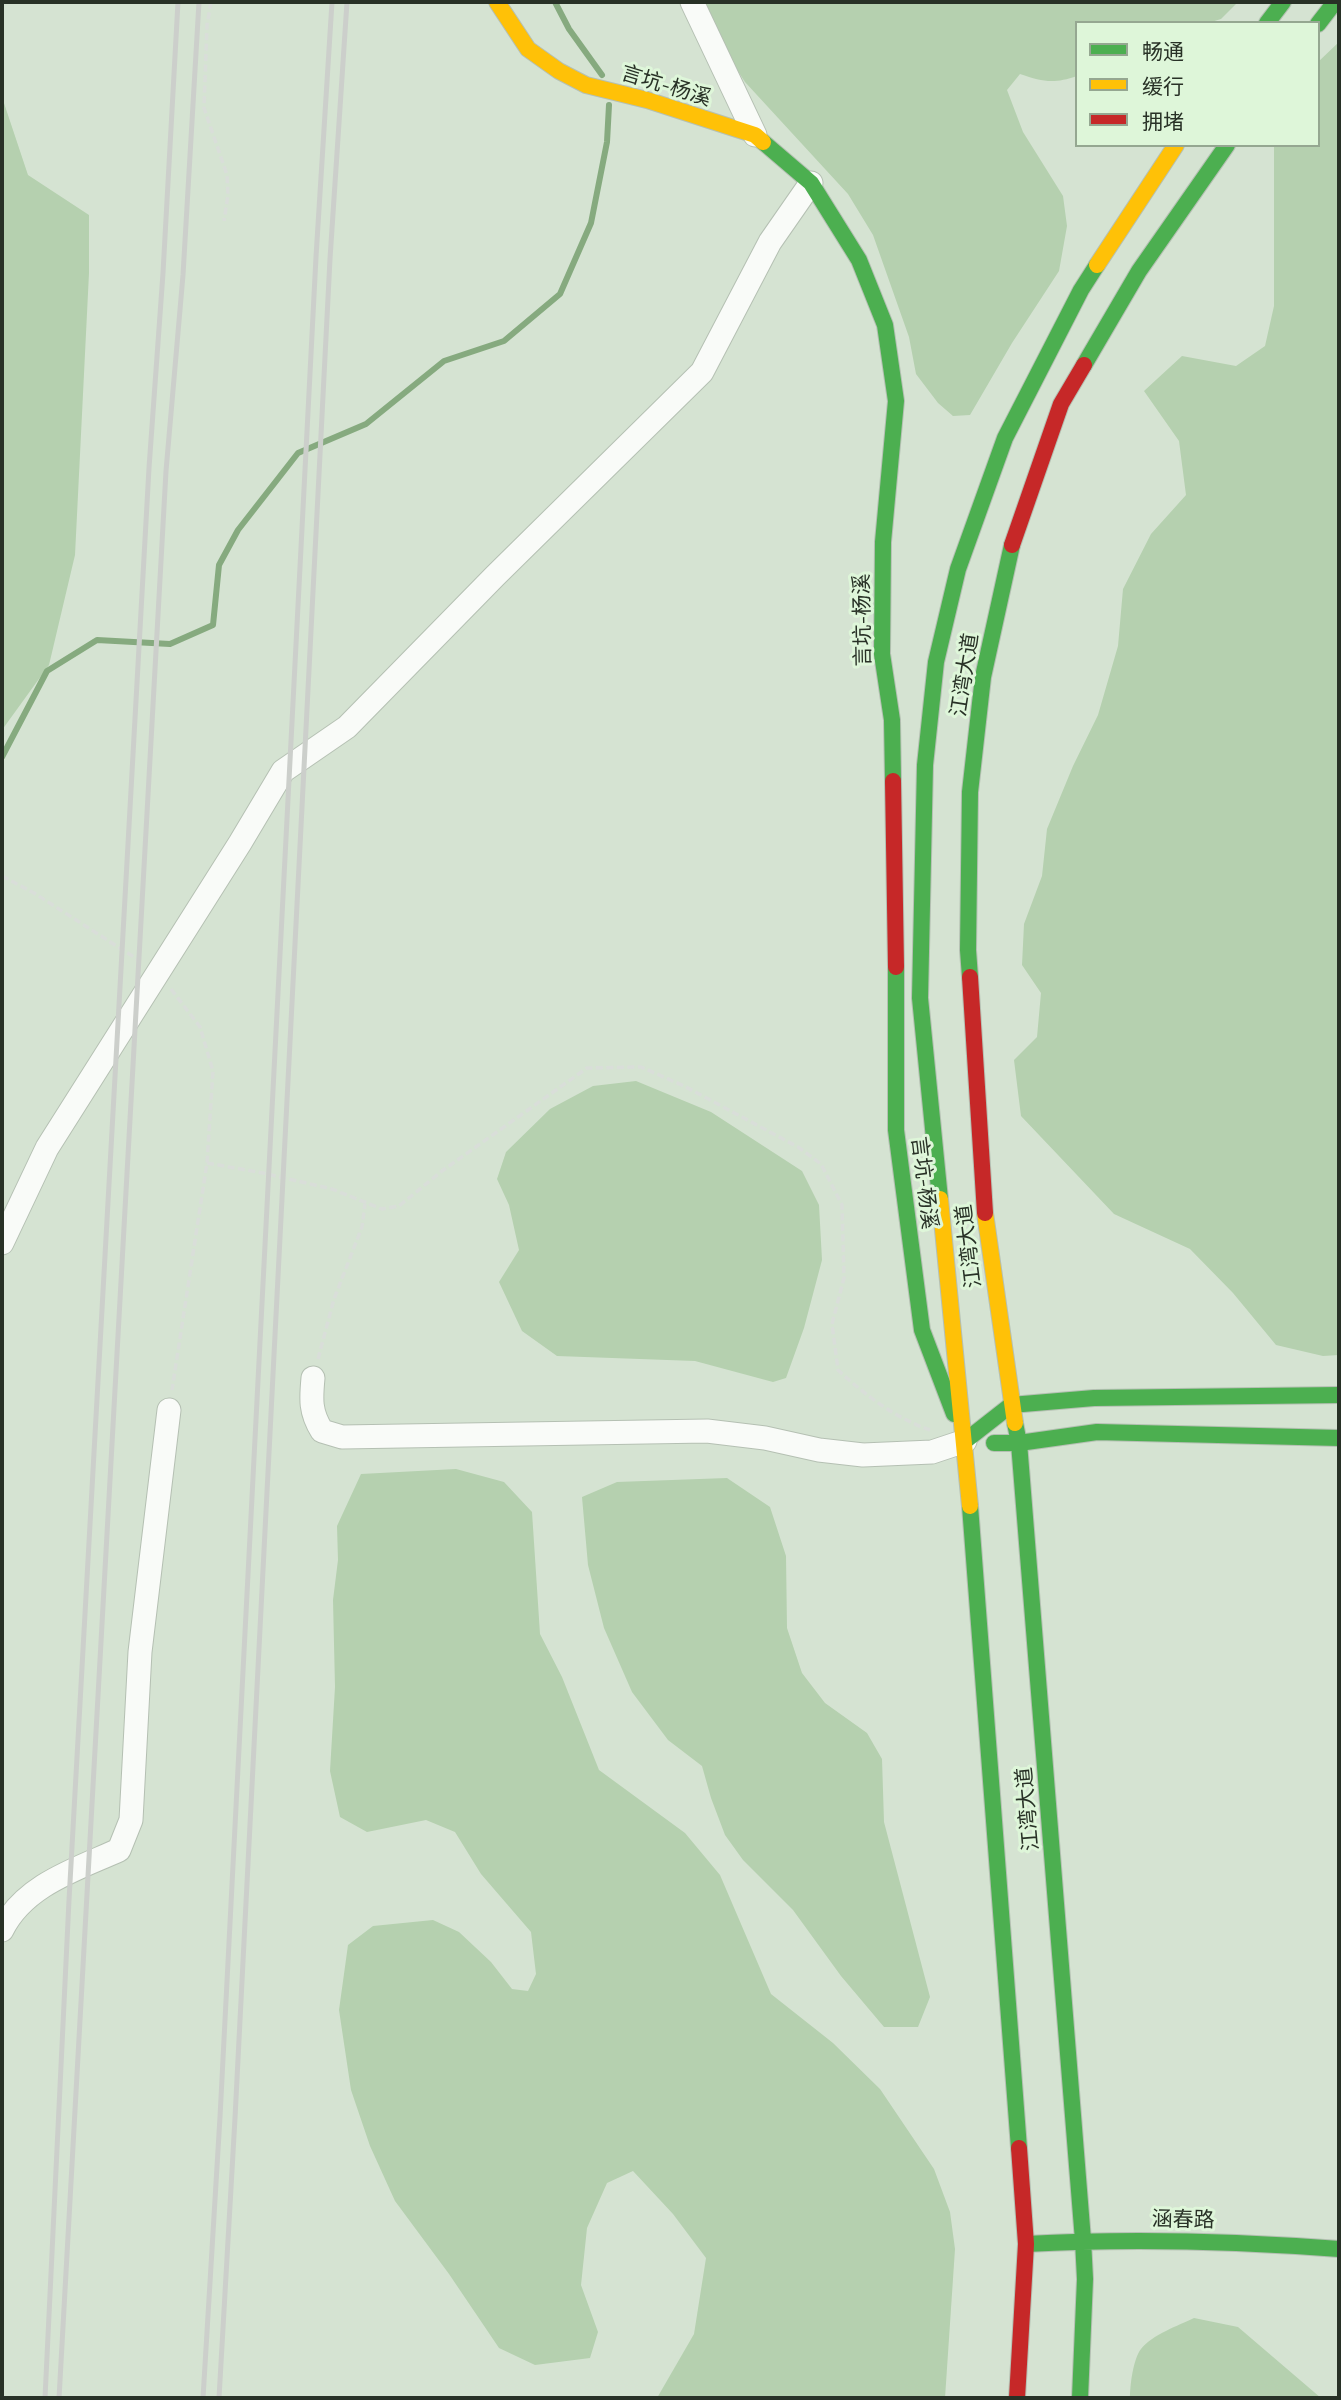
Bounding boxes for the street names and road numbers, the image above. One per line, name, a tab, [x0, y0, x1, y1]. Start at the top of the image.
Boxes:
street label: 言坑-杨溪	[618, 60, 714, 112]
street label: 言坑-杨溪	[850, 573, 876, 667]
street label: 江湾大道	[946, 632, 984, 718]
street label: 言坑-杨溪	[906, 1135, 942, 1231]
street label: 江湾大道	[951, 1203, 987, 1289]
street label: 江湾大道	[1012, 1766, 1044, 1852]
street label: 涵春路	[1151, 2207, 1215, 2233]

